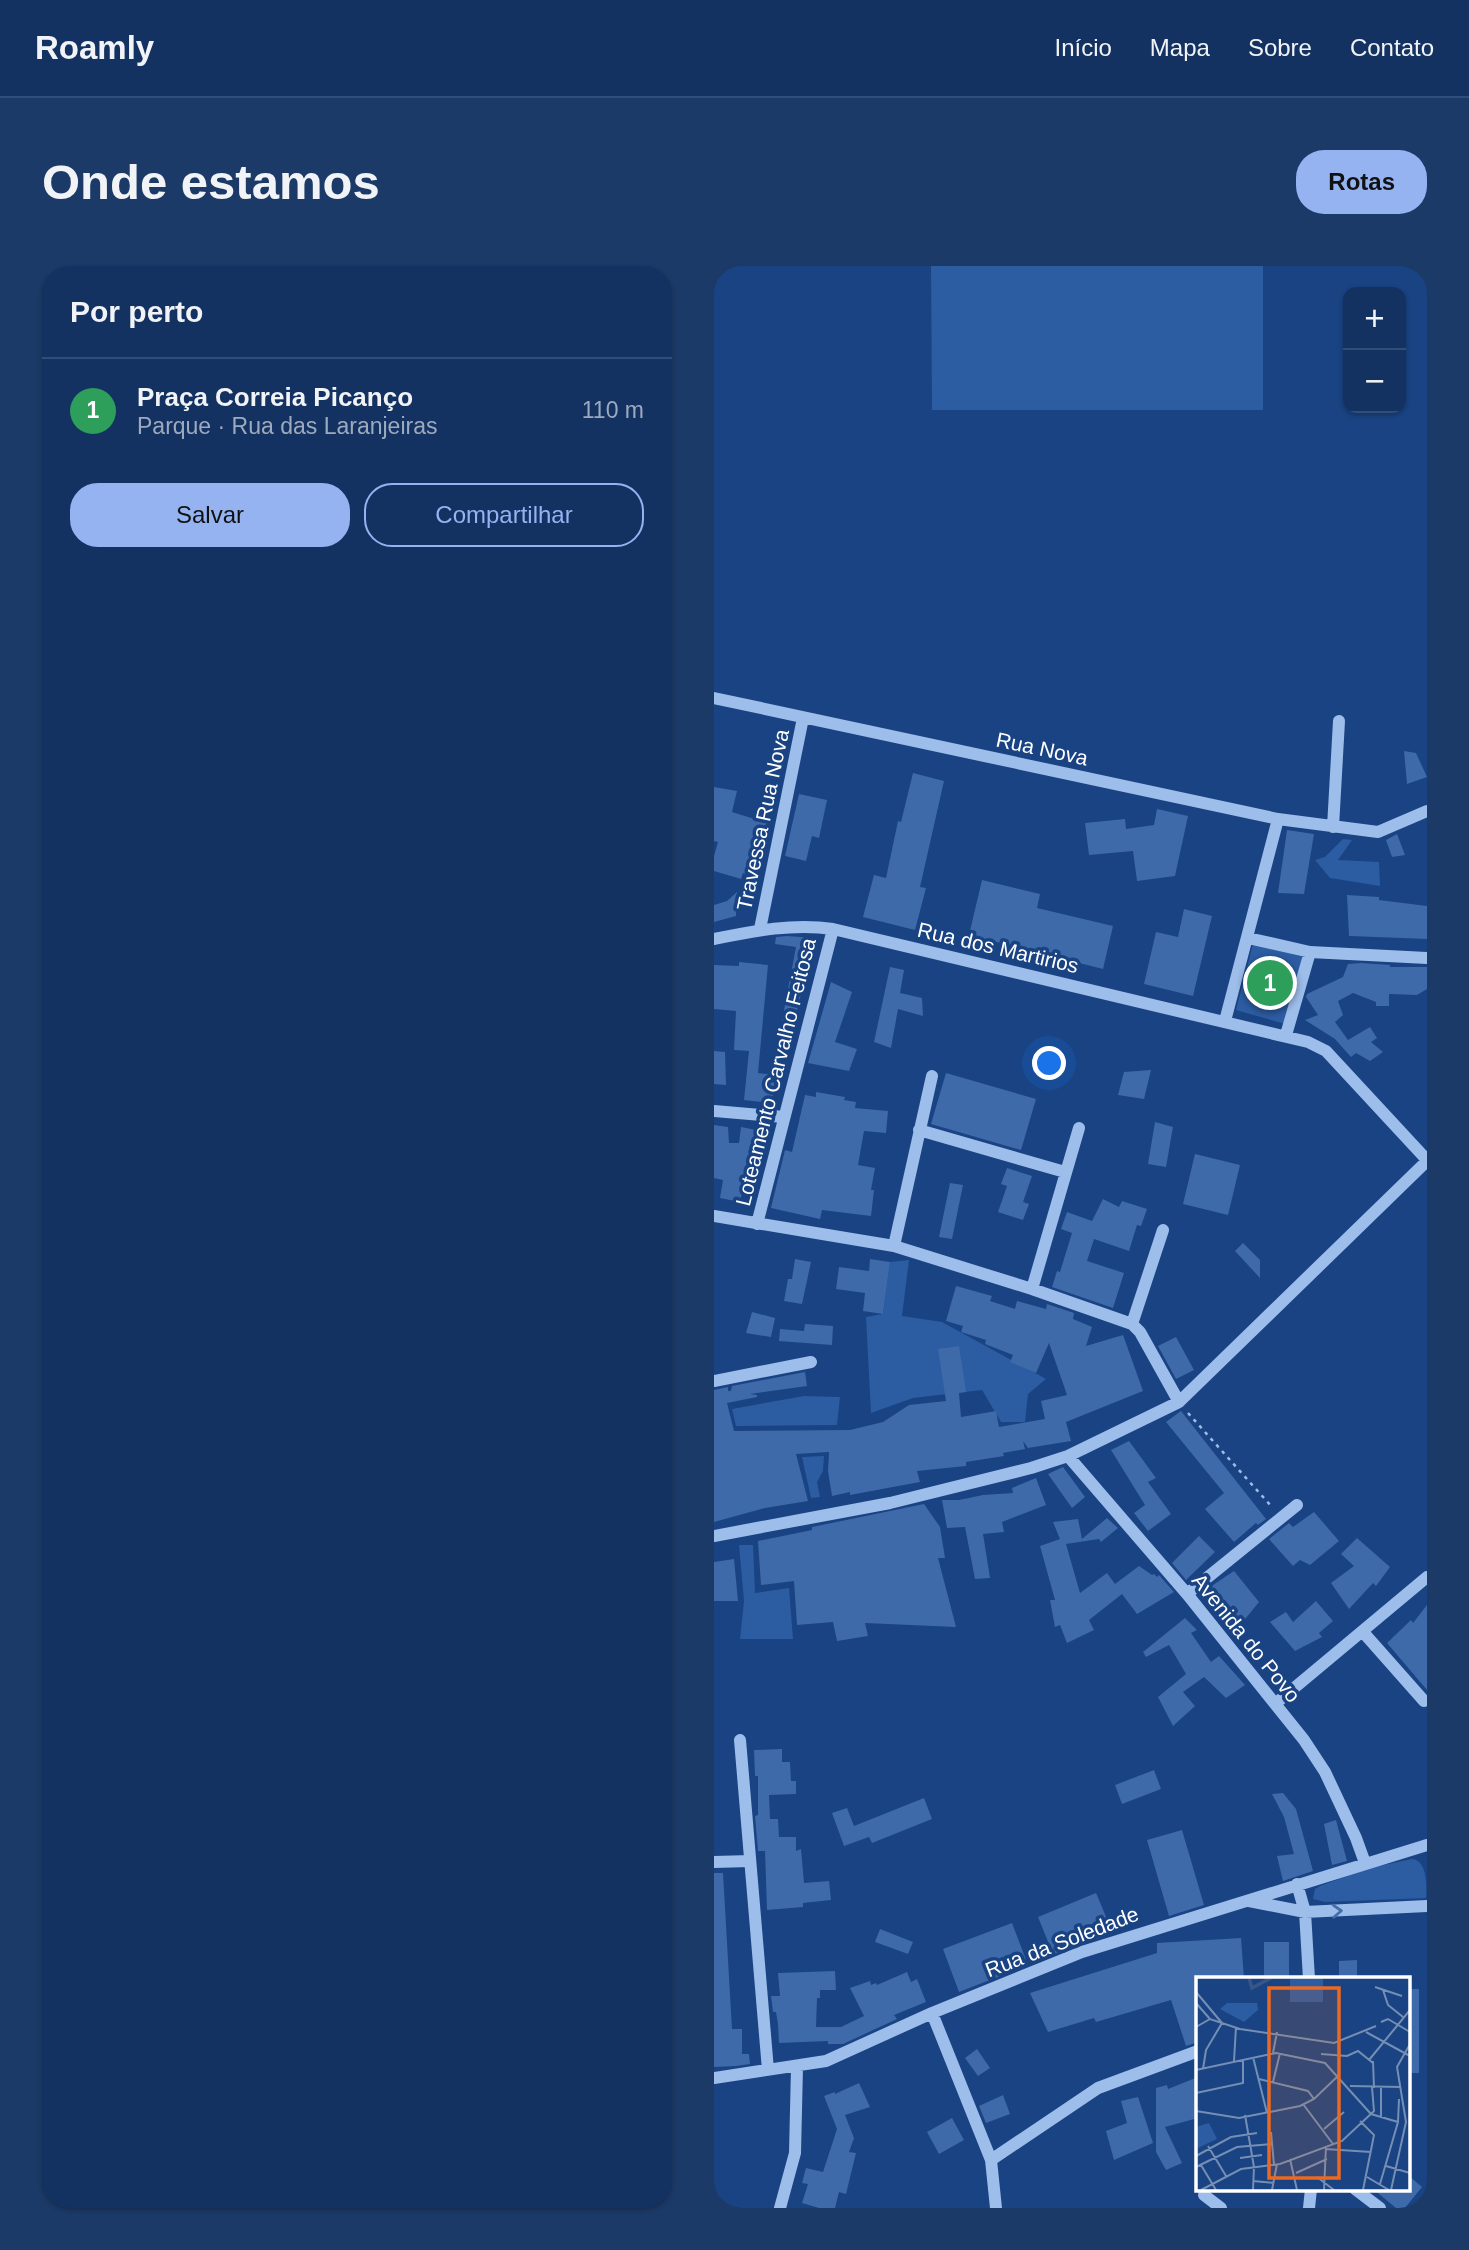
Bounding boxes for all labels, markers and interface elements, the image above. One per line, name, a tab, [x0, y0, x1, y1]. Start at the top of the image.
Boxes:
text: Roamly	[35, 29, 154, 66]
text: Início	[1054, 34, 1112, 61]
text: Mapa	[1150, 34, 1210, 61]
text: Sobre	[1248, 34, 1312, 61]
text: Contato	[1350, 34, 1434, 61]
button: Rotas	[1296, 150, 1427, 214]
text: Onde estamos	[42, 155, 380, 209]
map controls	[1343, 287, 1406, 413]
button: +	[1343, 287, 1406, 350]
text: Por perto	[70, 295, 203, 328]
button: −	[1343, 350, 1406, 413]
text: Praça Correia Picanço	[137, 382, 413, 412]
text: 1	[87, 397, 99, 423]
text: 110 m	[582, 397, 644, 423]
text: Parque · Rua das Laranjeiras	[137, 413, 437, 439]
button: Salvar	[70, 483, 350, 547]
button: Compartilhar	[364, 483, 644, 547]
street label: Travessa Rua Nova	[732, 727, 793, 913]
street label: Rua Nova	[994, 728, 1090, 770]
street label: Rua dos Martirios	[915, 918, 1081, 977]
street label: Loteamento Carvalho Feitosa	[731, 935, 820, 1208]
pin: 1	[1247, 957, 1293, 1009]
your location	[1032, 1046, 1066, 1080]
street label: Avenida do Povo	[1188, 1569, 1305, 1706]
street label: Rua da Soledade	[982, 1902, 1142, 1981]
one-way arrow	[1331, 1903, 1342, 1918]
inset map	[1196, 1977, 1410, 2190]

